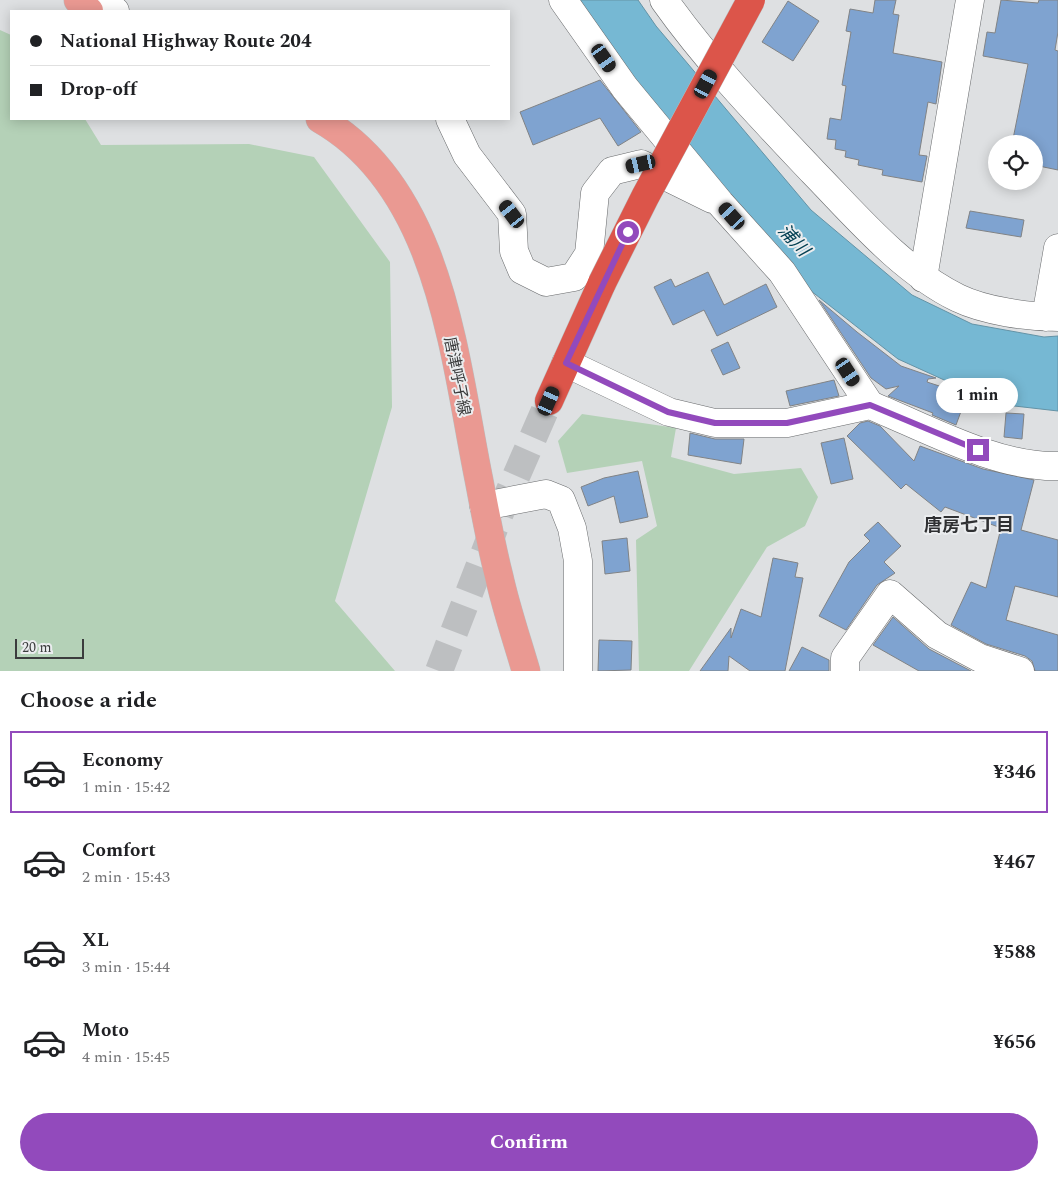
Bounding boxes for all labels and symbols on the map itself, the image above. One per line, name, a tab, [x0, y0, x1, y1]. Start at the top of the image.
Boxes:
car	[589, 41, 618, 75]
car	[692, 67, 719, 101]
car	[624, 153, 657, 175]
car	[496, 198, 527, 230]
car	[716, 200, 747, 232]
water label: 浦川	[771, 218, 817, 264]
route start	[617, 221, 639, 243]
street label: 唐津呼子線	[438, 335, 476, 418]
car	[833, 355, 862, 389]
callout: 1 min	[937, 378, 1019, 412]
car	[536, 384, 561, 418]
route end	[967, 439, 989, 461]
district label: 唐房七丁目	[924, 512, 1014, 539]
scale bar	[15, 636, 84, 659]

